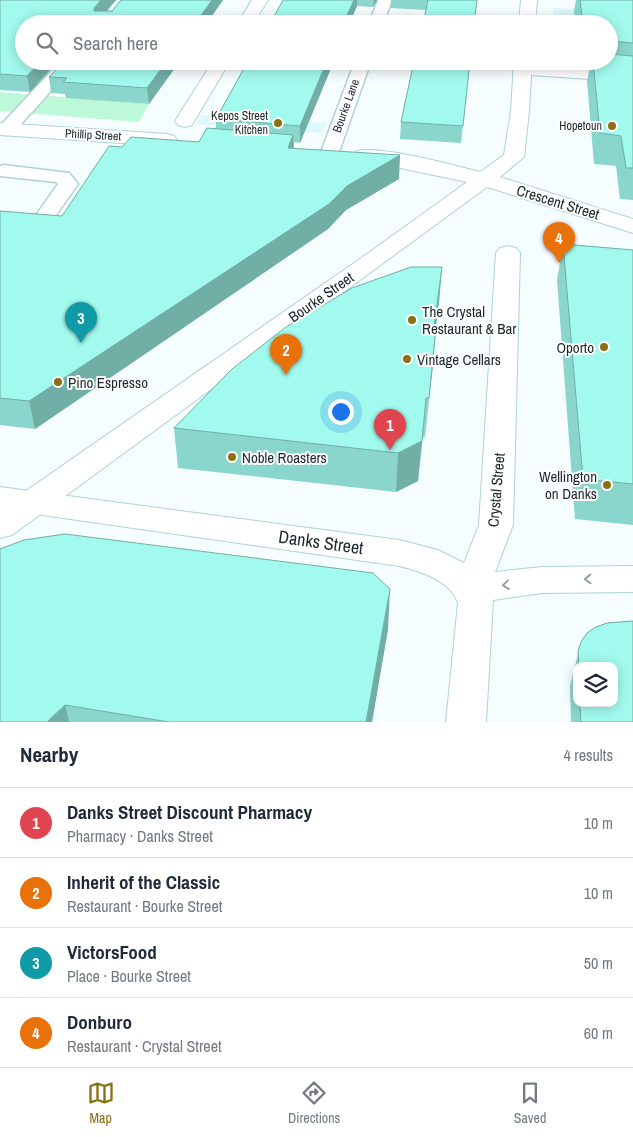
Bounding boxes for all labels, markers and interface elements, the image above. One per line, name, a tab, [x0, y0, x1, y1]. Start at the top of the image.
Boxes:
search box	[15, 15, 618, 70]
icon: search	[33, 29, 61, 57]
text: Search here	[73, 30, 158, 56]
street label: Bourke Lane	[329, 77, 363, 135]
place label: Kepos Street Kitchen	[211, 108, 268, 138]
marker: Kepos Street Kitchen	[272, 117, 284, 129]
place label: Hopetoun	[559, 118, 602, 134]
marker: Hopetoun	[606, 120, 618, 132]
street label: Phillip Street	[64, 126, 122, 144]
street label: Crescent Street	[514, 179, 602, 225]
pin: 4	[543, 222, 575, 263]
street label: Bourke Street	[284, 266, 358, 327]
place label: The Crystal Restaurant & Bar	[422, 301, 516, 339]
pin: 3	[65, 302, 97, 343]
marker: The Crystal Restaurant & Bar	[406, 314, 418, 326]
pin: 2	[270, 334, 302, 375]
place label: Oporto	[556, 337, 594, 358]
marker: Oporto	[598, 341, 610, 353]
place label: Vintage Cellars	[417, 349, 501, 370]
marker: Vintage Cellars	[401, 353, 413, 365]
place label: Pino Espresso	[68, 372, 148, 393]
marker: Pino Espresso	[52, 376, 64, 388]
your location	[328, 399, 354, 425]
pin: 1	[374, 409, 406, 450]
place label: Noble Roasters	[242, 447, 327, 468]
marker: Noble Roasters	[226, 451, 238, 463]
street label: Crystal Street	[482, 451, 510, 528]
place label: Wellington on Danks	[539, 466, 597, 504]
marker: Wellington on Danks	[601, 479, 613, 491]
street label: Danks Street	[277, 524, 365, 560]
one-way arrow	[583, 574, 591, 584]
one-way arrow	[502, 579, 510, 590]
map controls	[573, 662, 618, 707]
button: layers	[573, 662, 618, 707]
text: Nearby	[20, 740, 78, 769]
text: 4 results	[563, 744, 613, 766]
text: Danks Street Discount Pharmacy	[67, 799, 312, 825]
text: 1	[32, 812, 40, 834]
text: 10 m	[584, 812, 613, 834]
text: Pharmacy · Danks Street	[67, 825, 213, 847]
text: Inherit of the Classic	[67, 869, 220, 895]
text: 2	[32, 882, 40, 904]
text: 10 m	[584, 882, 613, 904]
text: Restaurant · Bourke Street	[67, 895, 222, 917]
text: VictorsFood	[67, 939, 157, 965]
text: 3	[32, 952, 40, 974]
text: 50 m	[584, 952, 613, 974]
text: Place · Bourke Street	[67, 965, 191, 987]
text: Donburo	[67, 1009, 132, 1035]
text: 4	[32, 1022, 40, 1044]
text: 60 m	[584, 1022, 613, 1044]
text: Restaurant · Crystal Street	[67, 1035, 222, 1057]
tab: Map	[87, 1079, 115, 1127]
tab: Directions	[288, 1079, 340, 1127]
tab: Saved	[514, 1079, 546, 1127]

